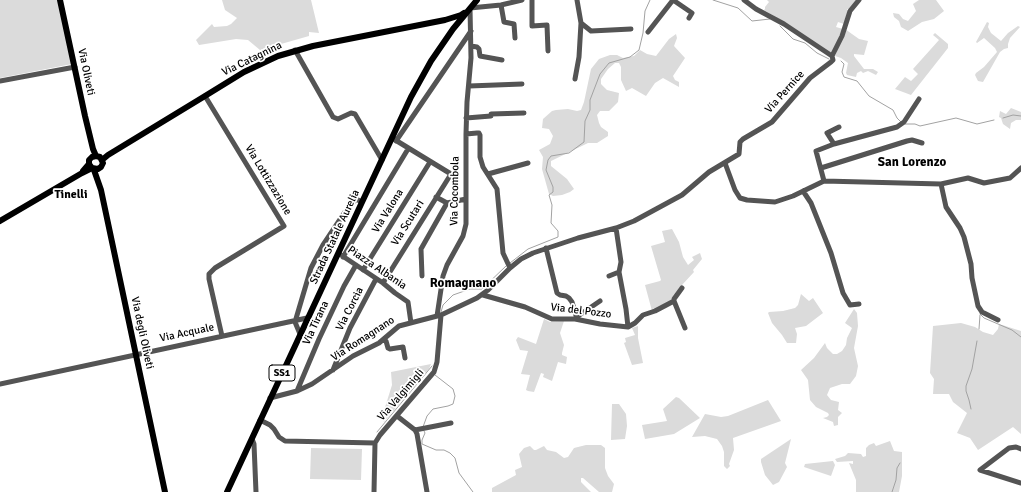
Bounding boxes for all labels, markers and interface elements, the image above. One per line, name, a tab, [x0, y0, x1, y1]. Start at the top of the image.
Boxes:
street label: Via Catagnina	[220, 39, 284, 79]
street label: Via Oliveti	[75, 47, 97, 97]
street label: Via Pernice	[763, 68, 807, 116]
street label: Via Lottizzazione	[242, 142, 294, 218]
district label: San Lorenzo	[878, 155, 946, 171]
street label: Via Cocombola	[448, 156, 462, 226]
street label: Via Valona	[369, 187, 407, 235]
district label: Tinelli	[54, 188, 88, 202]
street label: Strada Statale Aurelia	[307, 188, 363, 286]
street label: Via Scutari	[389, 198, 427, 248]
street label: Piazza Albania	[345, 243, 409, 293]
district label: Romagnano	[430, 276, 496, 292]
street label: Via Corcia	[333, 285, 367, 333]
street label: Via degli Oliveti	[128, 296, 156, 370]
street label: Via Tirana	[300, 299, 332, 347]
street label: Via del Pozzo	[550, 301, 612, 321]
street label: Via Romagnano	[329, 314, 397, 364]
street label: Via Acquale	[159, 321, 215, 345]
road number: SS1	[269, 365, 295, 381]
street label: Via Valgimigli	[375, 366, 427, 424]

